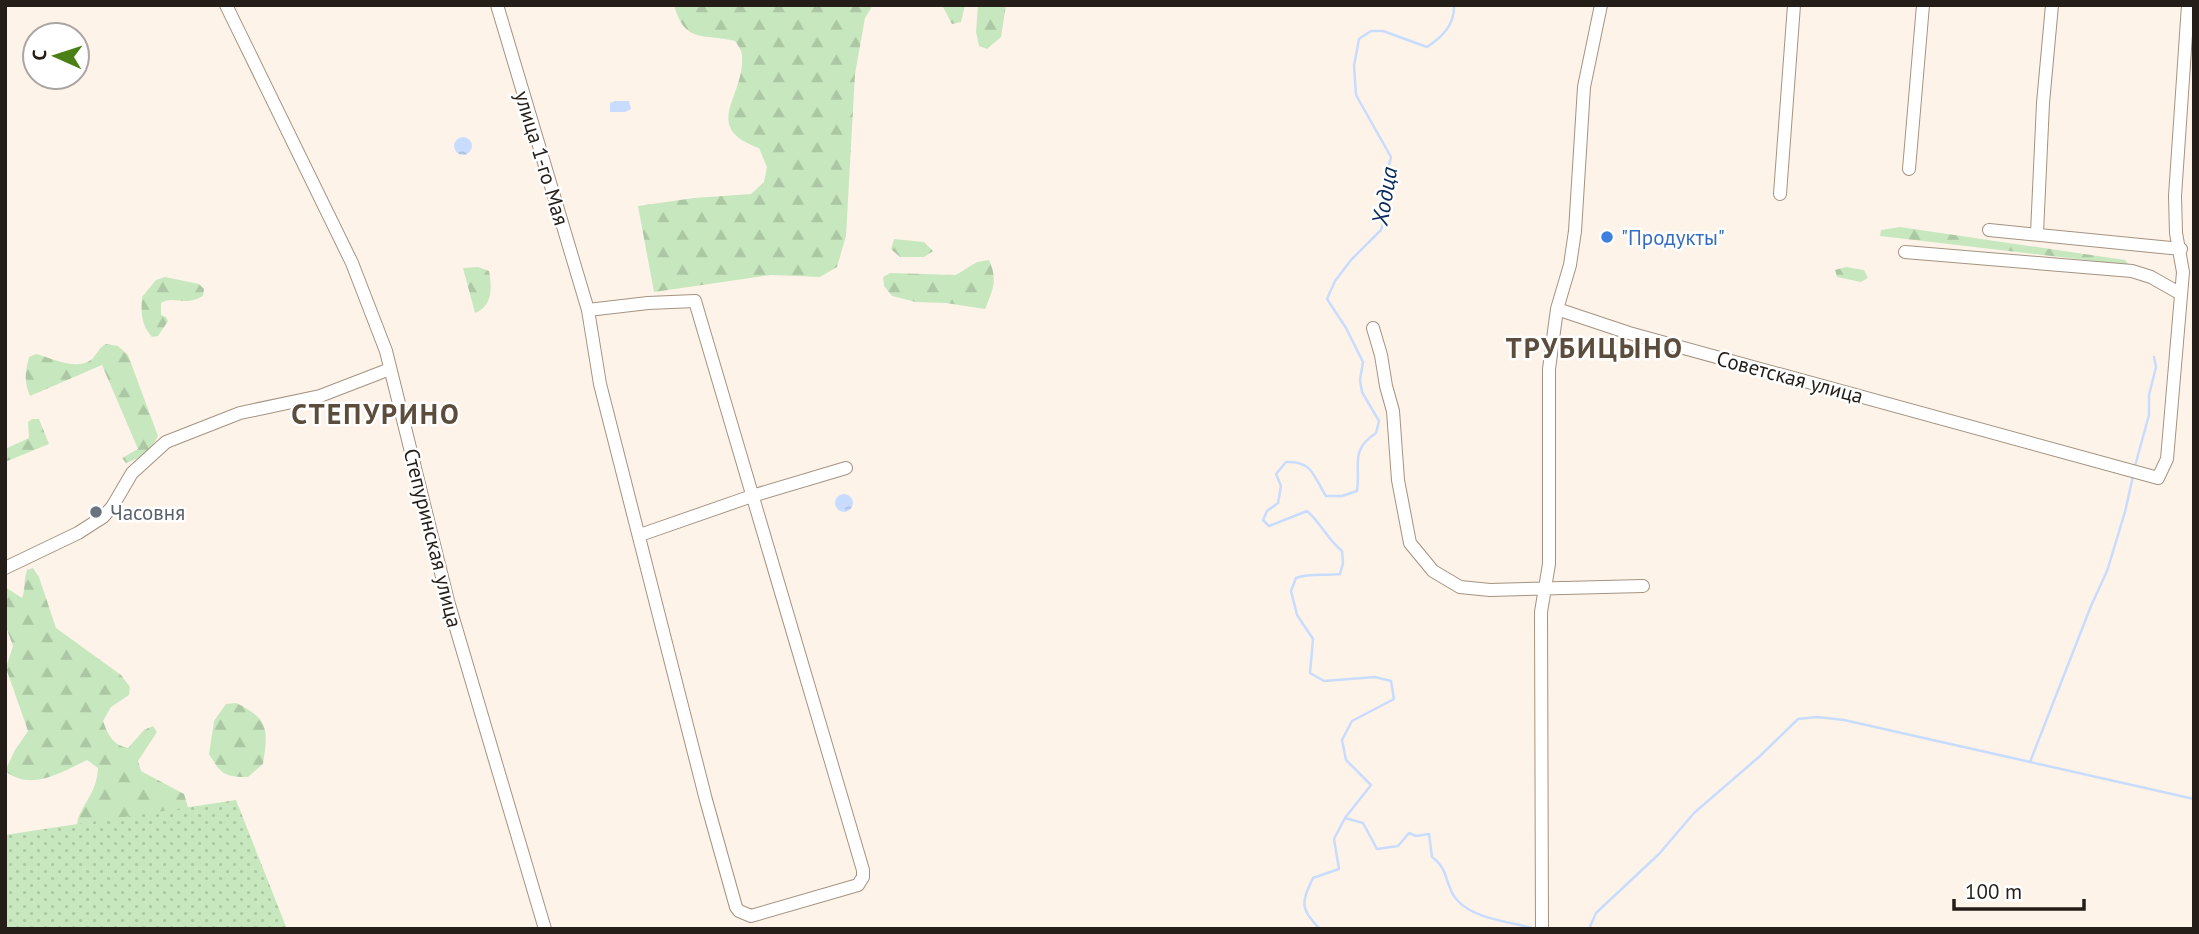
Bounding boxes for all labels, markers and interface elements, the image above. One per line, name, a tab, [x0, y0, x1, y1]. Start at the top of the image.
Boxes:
north arrow	[21, 21, 91, 91]
text: С	[27, 49, 51, 61]
street label: улица 1-го Мая	[509, 87, 575, 229]
water label: Ходца	[1364, 164, 1403, 229]
place label: "Продукты"	[1621, 224, 1725, 251]
marker: "Продукты"	[1599, 229, 1615, 245]
district label: ТРУБИЦЫНО	[1506, 329, 1684, 366]
street label: Советская улица	[1714, 344, 1866, 410]
district label: СТЕПУРИНО	[291, 395, 461, 432]
street label: Степуринская улица	[398, 446, 468, 630]
place label: Часовня	[110, 499, 185, 526]
marker: Часовня	[88, 504, 104, 520]
scale bar	[1954, 867, 2084, 911]
text: 100 m	[1965, 878, 2022, 905]

